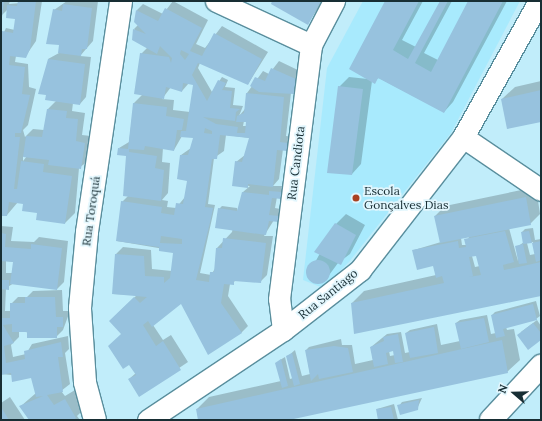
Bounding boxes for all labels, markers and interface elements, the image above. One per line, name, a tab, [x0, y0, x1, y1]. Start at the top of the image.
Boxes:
street label: Rua Candiota	[284, 125, 308, 201]
street label: Rua Toroquá	[79, 175, 103, 247]
place label: Escola Gonçalves Dias	[364, 184, 448, 212]
marker: Escola Gonçalves Dias	[351, 193, 361, 203]
street label: Rua Santiago	[295, 266, 361, 322]
north arrow	[494, 373, 534, 413]
text: N	[495, 383, 511, 395]

